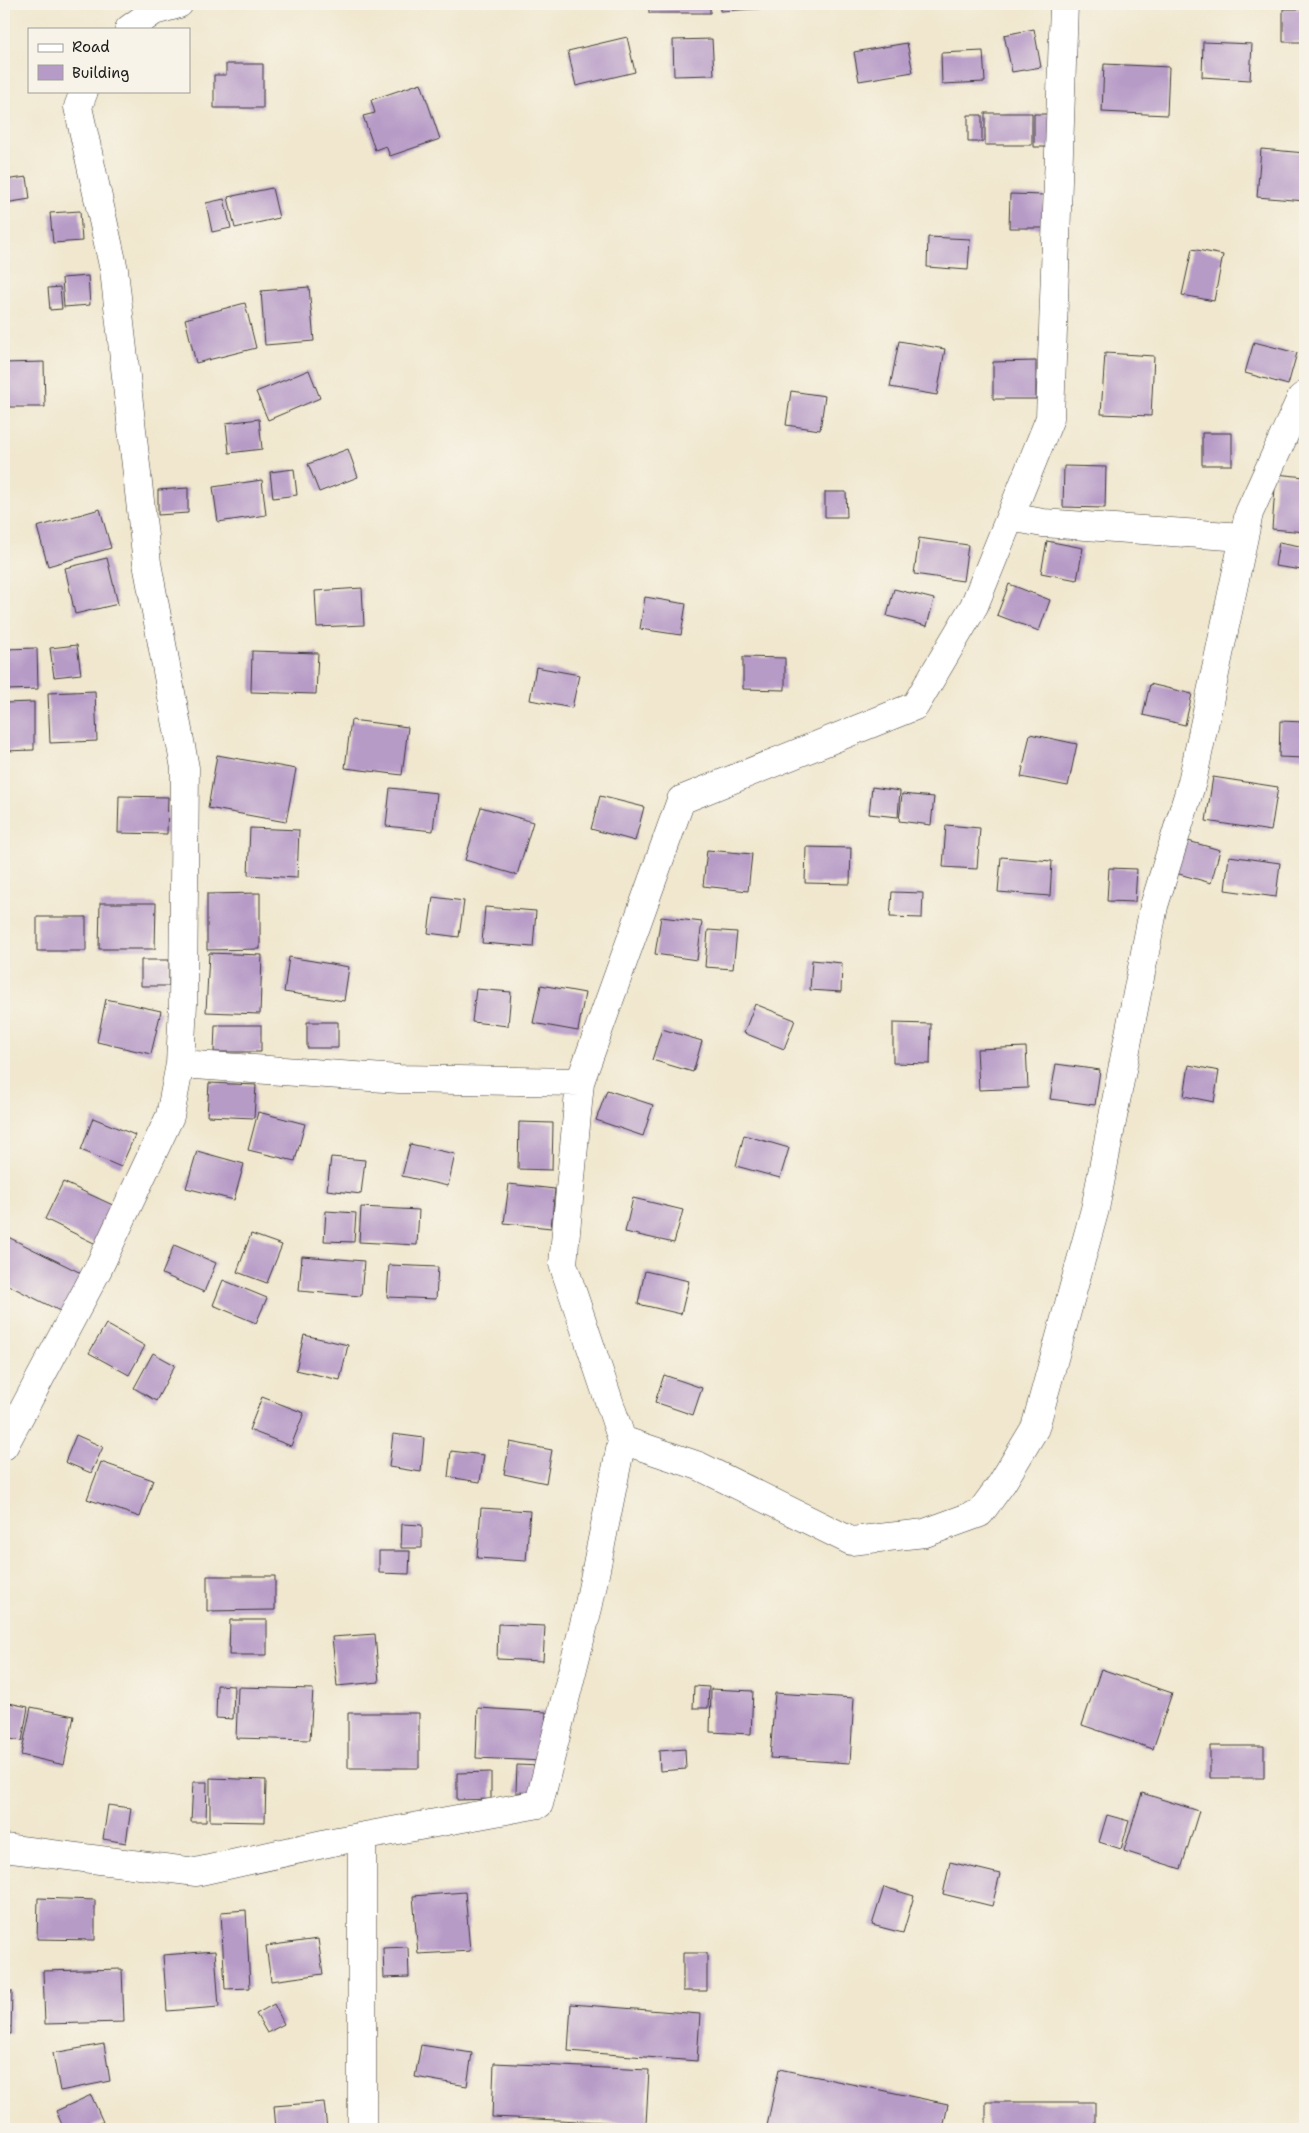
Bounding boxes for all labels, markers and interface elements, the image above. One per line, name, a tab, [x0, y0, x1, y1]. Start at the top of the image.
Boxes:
legend	[28, 28, 190, 92]
text: Road	[72, 37, 110, 57]
text: Building	[72, 63, 129, 83]

